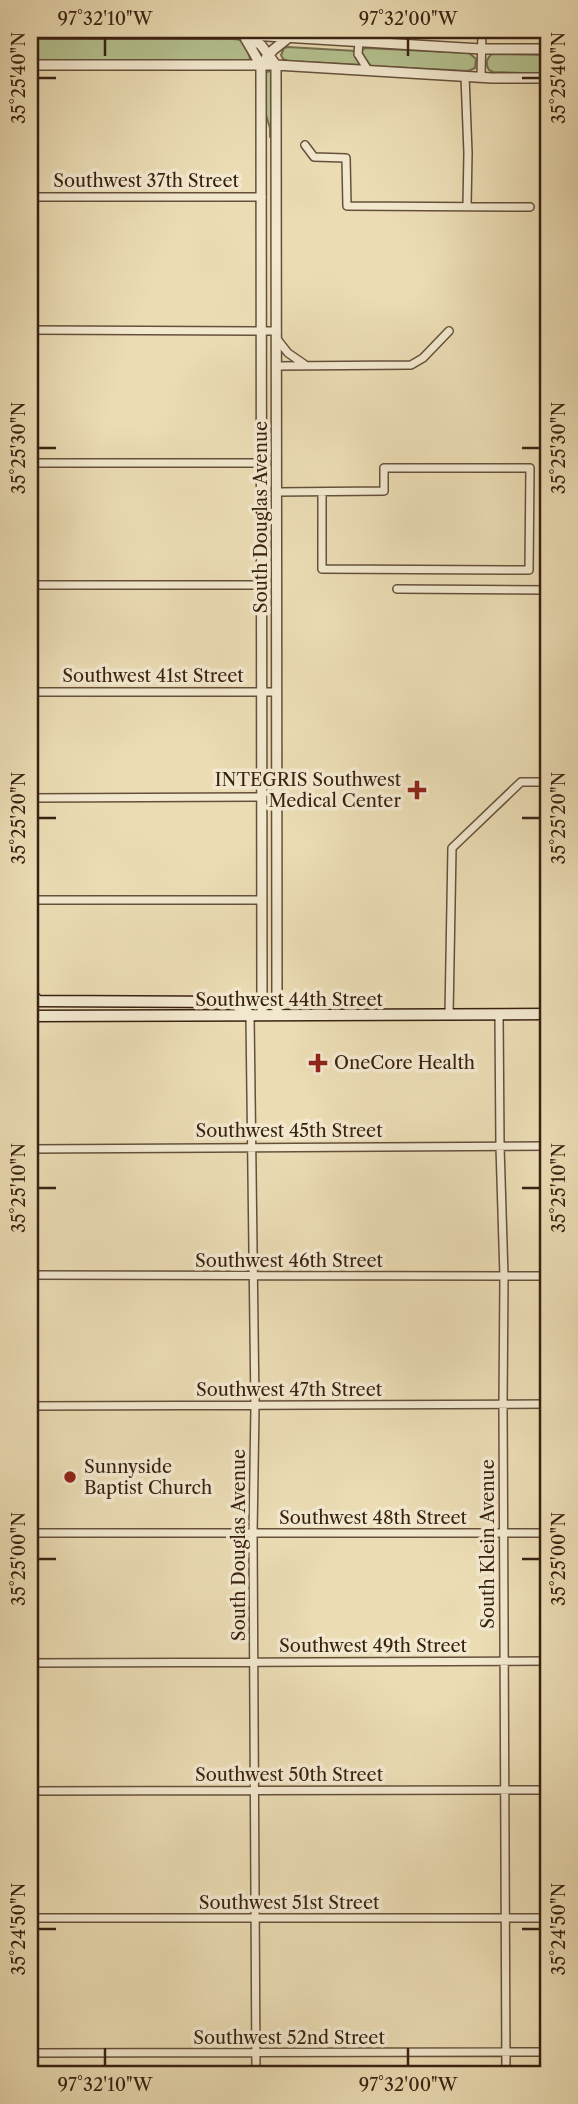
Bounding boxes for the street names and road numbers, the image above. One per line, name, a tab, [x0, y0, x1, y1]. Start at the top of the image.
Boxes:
street label: Southwest 37th Street	[53, 170, 239, 192]
street label: South Douglas Avenue	[250, 421, 272, 613]
street label: Southwest 41st Street	[62, 665, 244, 687]
street label: Southwest 44th Street	[195, 989, 383, 1011]
street label: Southwest 45th Street	[195, 1120, 383, 1142]
street label: Southwest 46th Street	[195, 1250, 384, 1272]
street label: Southwest 47th Street	[196, 1379, 383, 1401]
street label: South Douglas Avenue	[228, 1449, 250, 1641]
street label: South Klein Avenue	[477, 1459, 499, 1629]
street label: Southwest 48th Street	[279, 1507, 468, 1529]
street label: Southwest 49th Street	[279, 1635, 468, 1657]
street label: Southwest 50th Street	[195, 1764, 384, 1786]
street label: Southwest 51st Street	[199, 1892, 380, 1914]
street label: Southwest 52nd Street	[193, 2027, 385, 2049]

